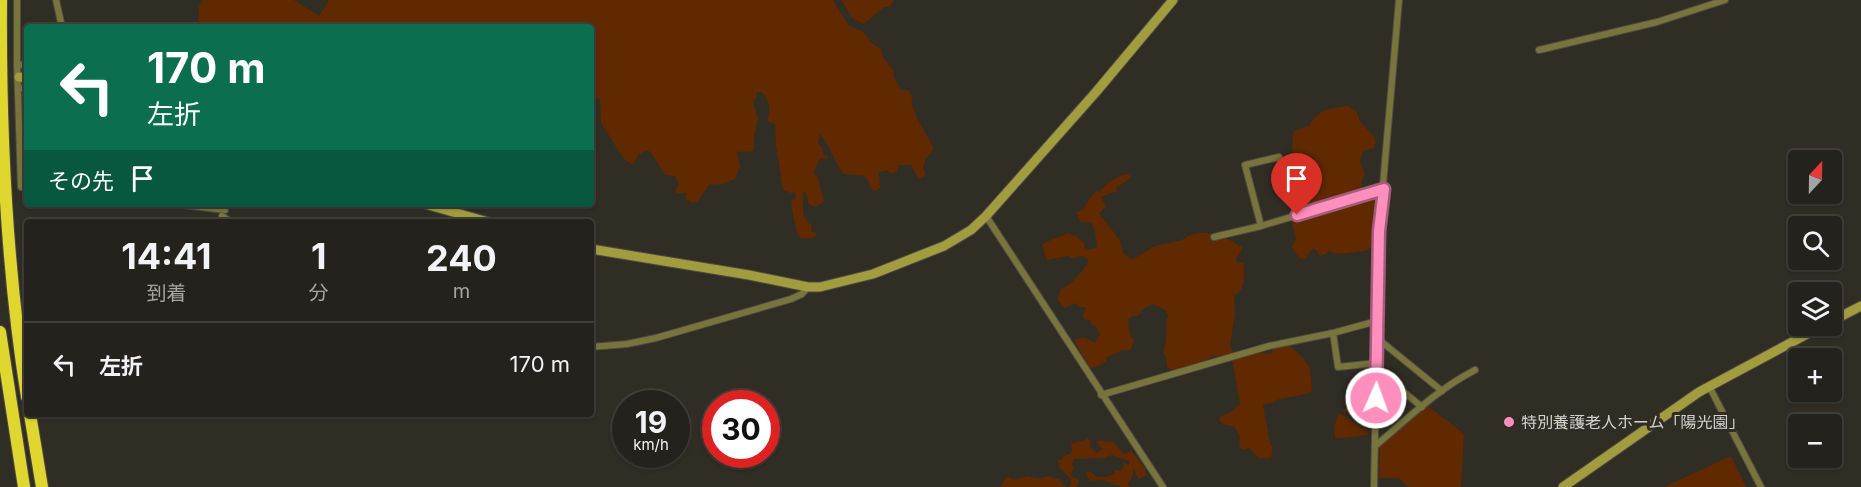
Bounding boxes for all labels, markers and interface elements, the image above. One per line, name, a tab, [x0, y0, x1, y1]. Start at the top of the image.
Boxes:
text: 170 m	[147, 42, 265, 93]
icon: left	[48, 48, 126, 126]
text: 左折	[147, 98, 201, 131]
north arrow	[1788, 150, 1842, 204]
map controls	[1788, 150, 1842, 468]
pin	[1271, 153, 1322, 215]
icon: arrive	[126, 162, 159, 195]
icon: arrive	[1280, 162, 1313, 195]
text: その先	[48, 168, 114, 194]
button: search	[1788, 216, 1842, 270]
text: 14:41	[121, 234, 212, 278]
text: 1	[311, 234, 327, 278]
text: 240	[426, 236, 497, 280]
text: m	[453, 279, 470, 303]
text: 到着	[146, 281, 186, 305]
text: 分	[309, 281, 329, 305]
button: layers	[1788, 282, 1842, 336]
icon: left	[48, 348, 81, 381]
button: +	[1788, 348, 1842, 402]
text: 170 m	[510, 351, 570, 377]
text: 左折	[99, 353, 143, 379]
position arrow	[1344, 366, 1408, 430]
speed limit sign: 30	[702, 390, 780, 468]
text: 19	[635, 404, 667, 440]
place label: 特別養護老人ホーム「陽光園」	[1521, 412, 1745, 432]
button: −	[1788, 414, 1842, 468]
marker: 特別養護老人ホーム「陽光園」	[1502, 415, 1516, 429]
text: km/h	[633, 435, 669, 454]

